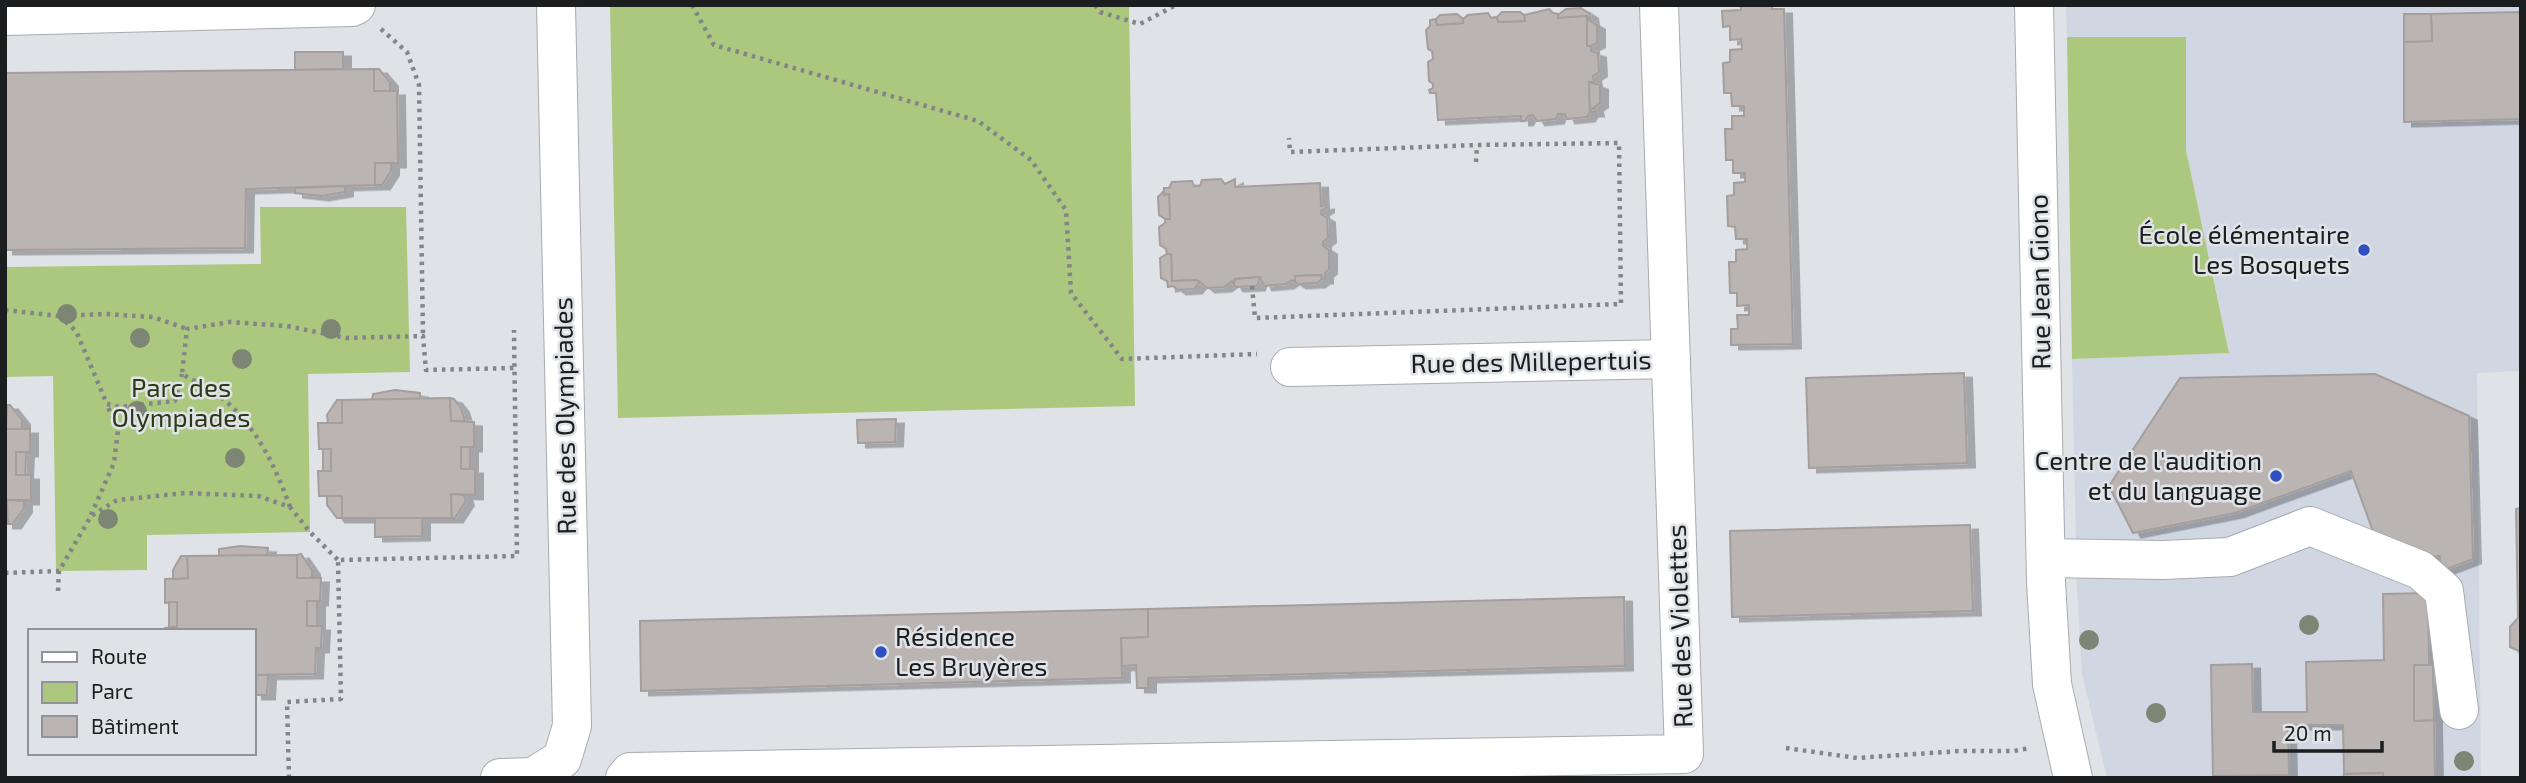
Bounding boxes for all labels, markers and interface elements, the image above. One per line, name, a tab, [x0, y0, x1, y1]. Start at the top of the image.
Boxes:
street label: Rue Jean Giono	[2021, 194, 2056, 370]
place label: École élémentaire Les Bosquets	[2139, 218, 2350, 279]
marker: École élémentaire Les Bosquets	[2356, 242, 2372, 258]
street label: Rue des Olympiades	[546, 297, 581, 535]
street label: Rue des Millepertuis	[1410, 343, 1652, 378]
park label: Parc des Olympiades	[112, 371, 250, 432]
place label: Centre de l'audition et du language	[2034, 444, 2262, 505]
marker: Centre de l'audition et du language	[2268, 468, 2284, 484]
street label: Rue des Violettes	[1659, 524, 1698, 728]
place label: Résidence Les Bruyères	[895, 620, 1047, 681]
legend	[28, 629, 256, 755]
text: Route	[91, 643, 147, 668]
marker: Résidence Les Bruyères	[873, 644, 889, 660]
text: Parc	[91, 678, 133, 703]
scale bar	[2274, 710, 2382, 754]
text: Bâtiment	[91, 713, 179, 738]
text: 20 m	[2284, 720, 2332, 745]

